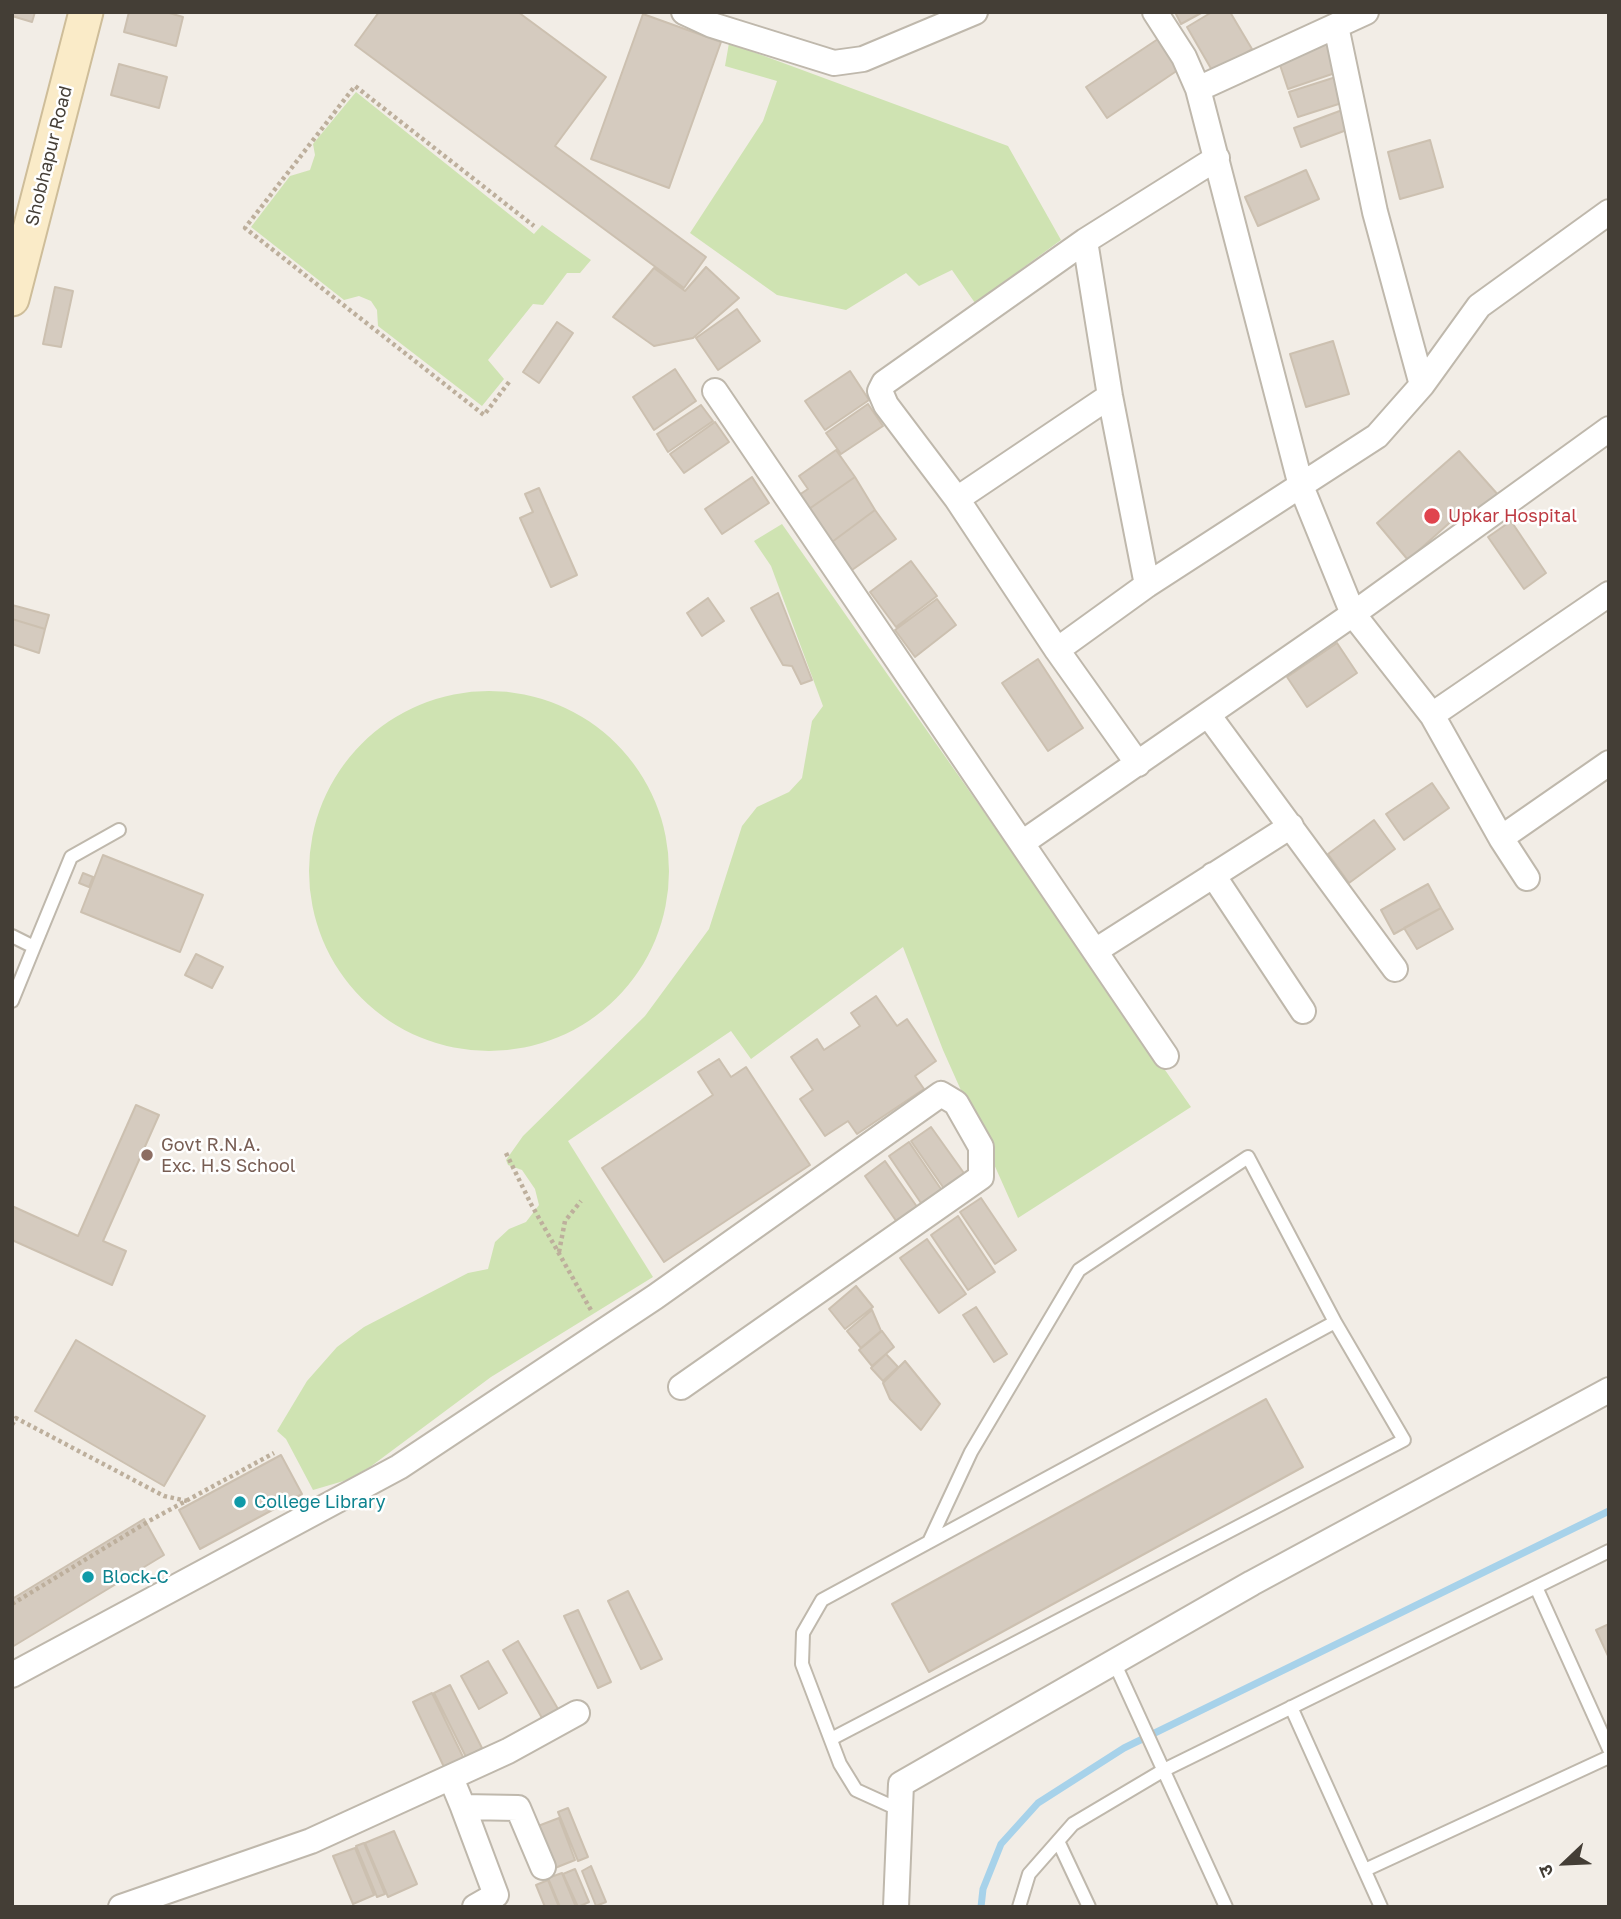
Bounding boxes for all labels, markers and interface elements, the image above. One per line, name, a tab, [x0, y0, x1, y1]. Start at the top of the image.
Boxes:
street label: Shobhapur Road	[21, 84, 77, 228]
place label: Upkar Hospital	[1448, 505, 1577, 527]
marker: Upkar Hospital	[1422, 506, 1442, 526]
place label: Govt R.N.A. Exc. H.S School	[161, 1134, 296, 1176]
marker: Govt R.N.A. Exc. H.S School	[139, 1147, 155, 1163]
place label: College Library	[254, 1491, 386, 1513]
marker: College Library	[232, 1494, 248, 1510]
place label: Block-C	[102, 1566, 169, 1588]
marker: Block-C	[80, 1569, 96, 1585]
north arrow	[1530, 1828, 1600, 1898]
text: उ	[1532, 1862, 1558, 1881]

